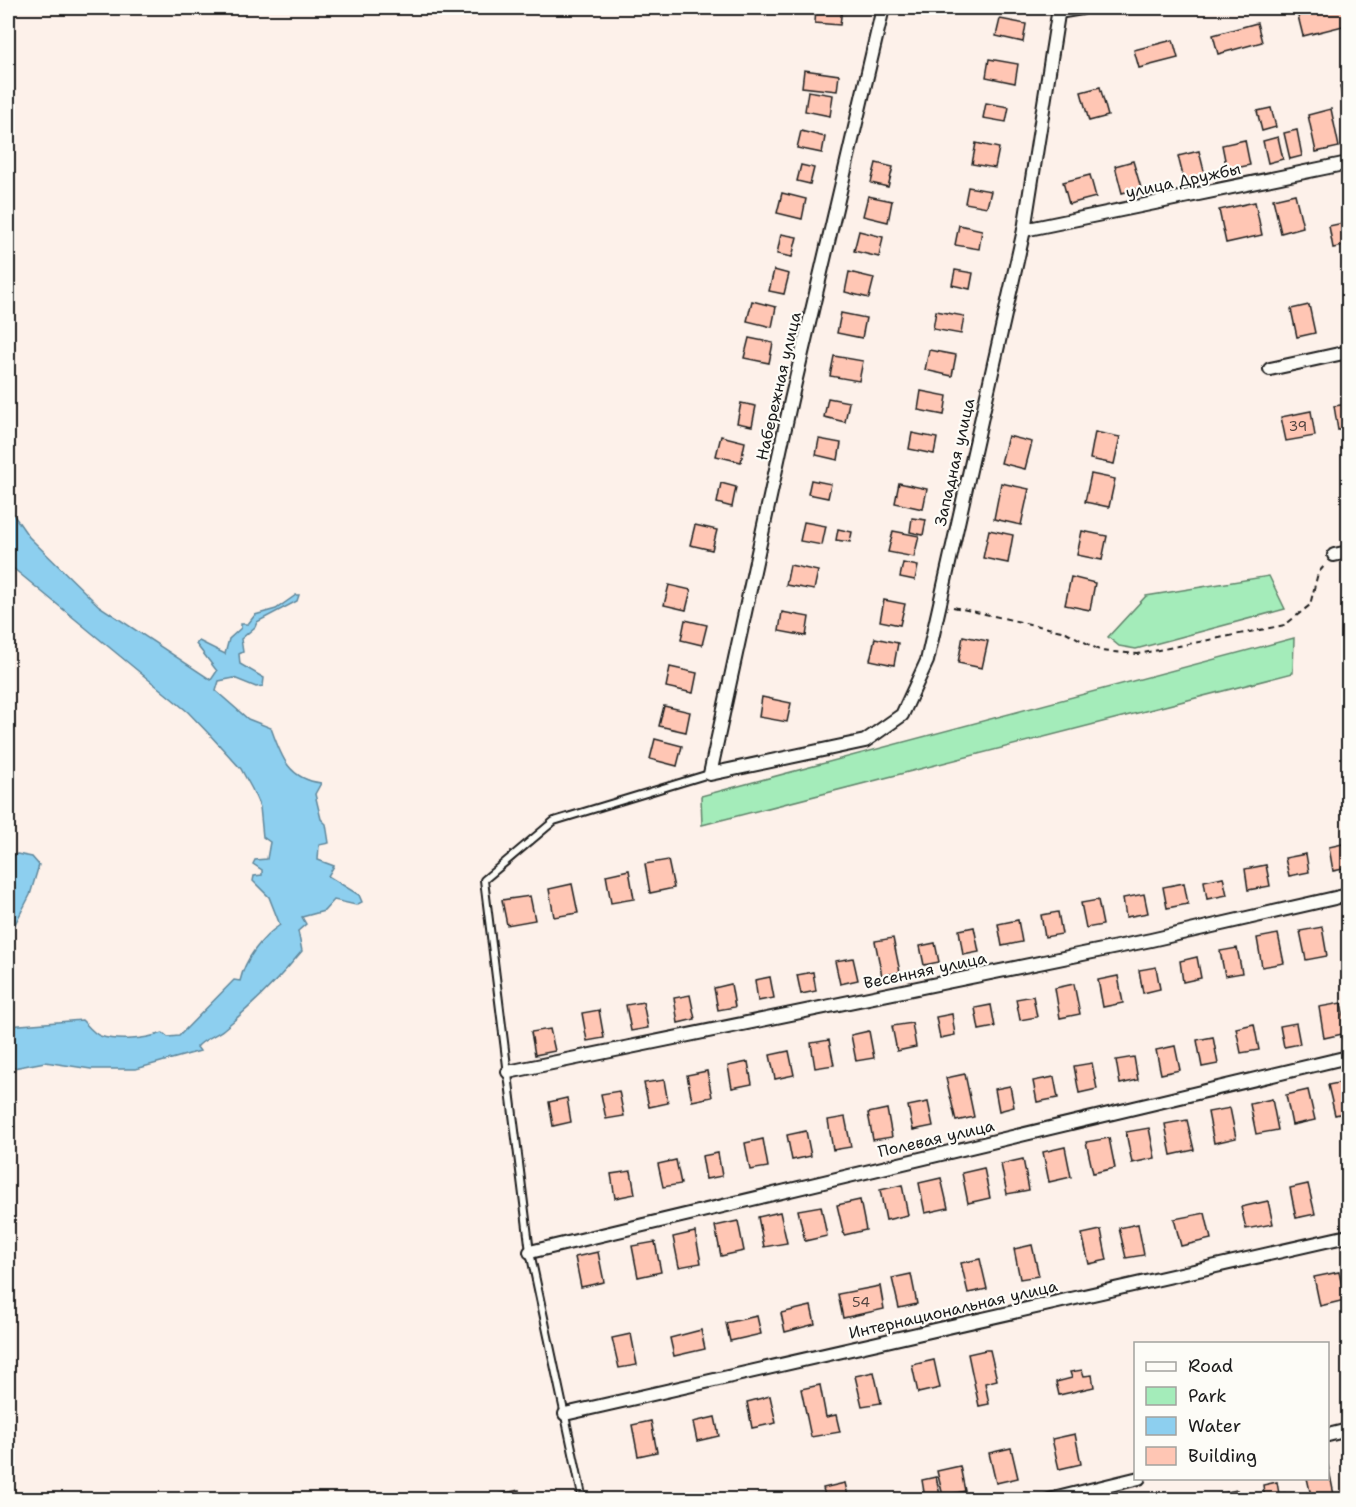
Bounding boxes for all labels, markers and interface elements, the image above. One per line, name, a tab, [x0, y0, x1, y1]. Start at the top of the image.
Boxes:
street label: улица Дружбы	[1124, 158, 1243, 203]
street label: Набережная улица	[751, 310, 806, 462]
street label: Западная улица	[930, 396, 979, 528]
house number: 39	[1289, 417, 1307, 435]
street label: Весенняя улица	[862, 947, 989, 994]
street label: Полевая улица	[876, 1115, 996, 1162]
street label: Интернациональная улица	[847, 1275, 1060, 1344]
house number: 54	[852, 1293, 870, 1311]
legend	[1134, 1342, 1329, 1480]
text: Road	[1188, 1354, 1233, 1378]
text: Park	[1188, 1384, 1227, 1408]
text: Water	[1188, 1414, 1241, 1438]
text: Building	[1188, 1444, 1257, 1468]

